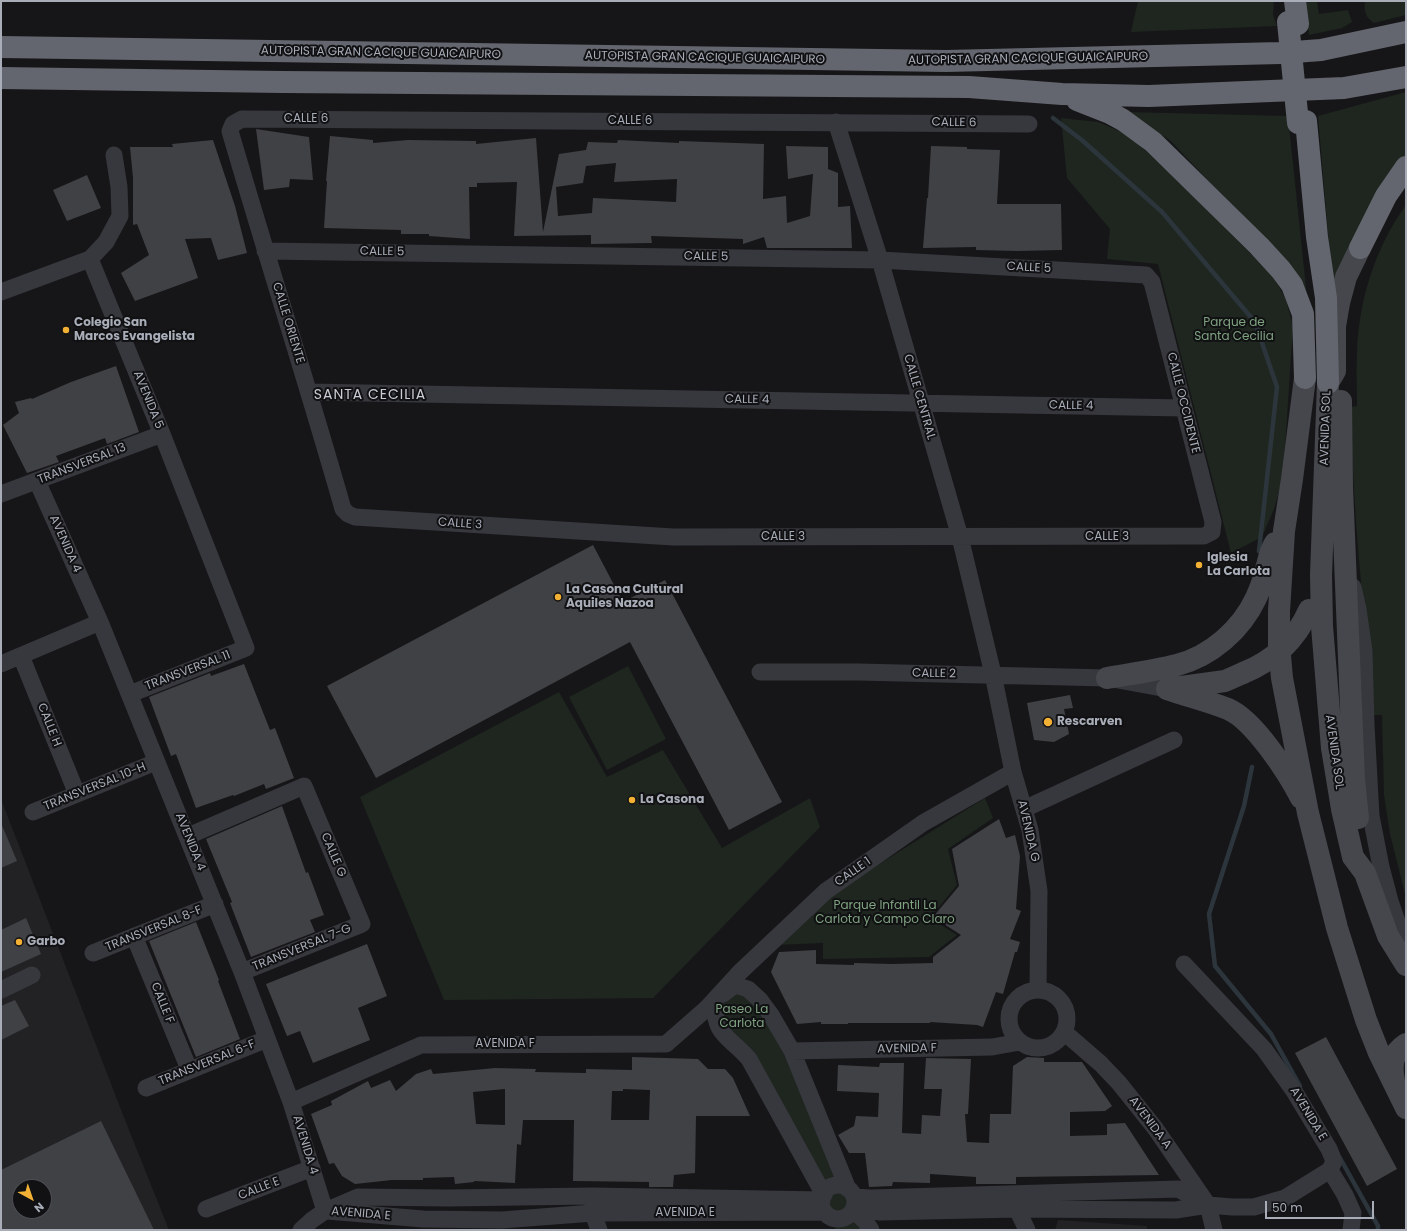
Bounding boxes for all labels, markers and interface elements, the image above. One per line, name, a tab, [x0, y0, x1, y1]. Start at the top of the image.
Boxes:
street label: AUTOPISTA GRAN CACIQUE GUAICAIPURO	[261, 44, 501, 62]
street label: AUTOPISTA GRAN CACIQUE GUAICAIPURO	[585, 49, 825, 67]
street label: AUTOPISTA GRAN CACIQUE GUAICAIPURO	[908, 50, 1148, 68]
street label: CALLE 6	[284, 112, 328, 126]
street label: CALLE 6	[608, 114, 652, 128]
street label: CALLE 6	[932, 115, 976, 131]
street label: CALLE 5	[360, 244, 404, 260]
street label: CALLE 5	[684, 249, 728, 265]
street label: CALLE 5	[1006, 260, 1052, 276]
street label: CALLE ORIENTE	[269, 281, 307, 365]
place label: Colegio San Marcos Evangelista	[74, 316, 195, 344]
park label: Parque de Santa Cecilia	[1194, 316, 1274, 344]
marker: Colegio San Marcos Evangelista	[61, 325, 71, 335]
street label: CALLE OCCIDENTE	[1163, 351, 1203, 455]
street label: CALLE CENTRAL	[900, 353, 938, 441]
street label: AVENIDA 5	[130, 369, 166, 431]
district label: SANTA CECILIA	[314, 387, 426, 403]
street label: AVENIDA SOL	[1317, 390, 1335, 466]
street label: CALLE 4	[725, 392, 769, 408]
street label: CALLE 4	[1049, 398, 1093, 414]
street label: TRANSVERSAL 13	[36, 441, 128, 487]
street label: AVENIDA 4	[46, 513, 84, 575]
street label: CALLE 3	[437, 515, 483, 533]
street label: CALLE 3	[761, 530, 805, 544]
street label: CALLE 3	[1085, 530, 1129, 544]
place label: Iglesia La Carlota	[1207, 551, 1270, 579]
marker: Iglesia La Carlota	[1194, 560, 1204, 570]
place label: La Casona Cultural Aquiles Nazoa	[566, 583, 683, 611]
marker: La Casona Cultural Aquiles Nazoa	[553, 592, 563, 602]
street label: TRANSVERSAL 11	[143, 648, 233, 694]
street label: CALLE 2	[912, 666, 956, 682]
street label: CALLE H	[34, 701, 64, 749]
street label: AVENIDA SOL	[1322, 714, 1346, 790]
place label: Rescarven	[1057, 715, 1122, 729]
marker: Rescarven	[1042, 716, 1054, 728]
street label: TRANSVERSAL 10-H	[42, 760, 148, 814]
place label: La Casona	[640, 793, 704, 807]
marker: La Casona	[627, 795, 637, 805]
street label: AVENIDA G	[1014, 799, 1042, 863]
street label: AVENIDA 4	[172, 811, 208, 873]
street label: CALLE G	[317, 831, 349, 879]
street label: CALLE 1	[832, 854, 874, 890]
park label: Parque Infantil La Carlota y Campo Claro	[815, 899, 955, 927]
street label: TRANSVERSAL 8-F	[104, 903, 204, 955]
street label: TRANSVERSAL 7-G	[251, 922, 353, 974]
place label: Garbo	[27, 935, 65, 949]
marker: Garbo	[14, 937, 24, 947]
street label: CALLE F	[147, 980, 177, 1026]
park label: Paseo La Carlota	[716, 1003, 768, 1031]
street label: TRANSVERSAL 6-F	[157, 1037, 257, 1089]
street label: AVENIDA F	[475, 1037, 535, 1051]
street label: AVENIDA F	[877, 1041, 937, 1057]
street label: AVENIDA E	[1286, 1085, 1330, 1143]
street label: AVENIDA A	[1126, 1094, 1174, 1152]
street label: AVENIDA 4	[289, 1114, 321, 1176]
street label: CALLE E	[236, 1175, 282, 1203]
north arrow	[12, 1179, 52, 1219]
scale bar	[1267, 1193, 1376, 1219]
text: N	[31, 1199, 47, 1216]
text: 50 m	[1272, 1199, 1303, 1216]
street label: AVENIDA E	[331, 1204, 391, 1224]
street label: AVENIDA E	[655, 1206, 715, 1220]

